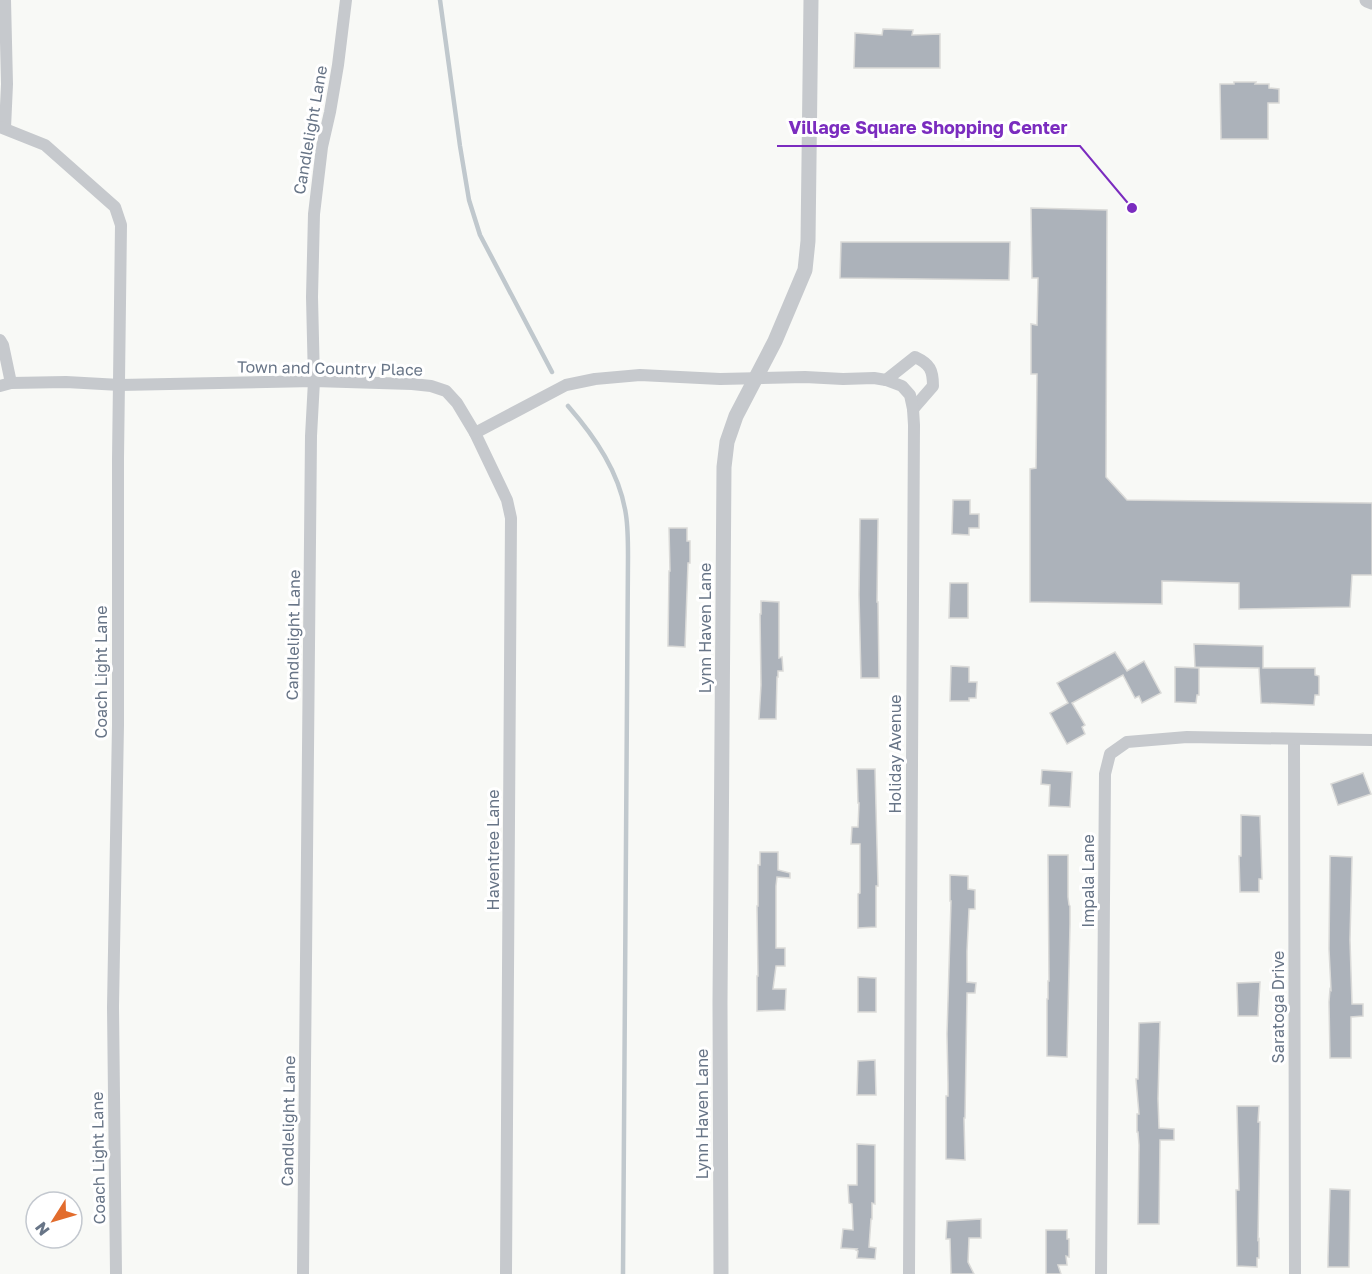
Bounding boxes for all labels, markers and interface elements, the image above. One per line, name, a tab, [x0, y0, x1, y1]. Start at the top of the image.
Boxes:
street label: Candlelight Lane	[289, 64, 331, 196]
callout: Village Square Shopping Center	[777, 110, 1080, 146]
text: Village Square Shopping Center	[789, 116, 1067, 138]
street label: Town and Country Place	[237, 356, 423, 380]
street label: Lynn Haven Lane	[695, 563, 715, 693]
street label: Candlelight Lane	[282, 570, 304, 700]
street label: Coach Light Lane	[91, 606, 111, 738]
street label: Holiday Avenue	[885, 694, 905, 814]
street label: Haventree Lane	[483, 790, 503, 910]
street label: Impala Lane	[1078, 834, 1098, 928]
street label: Saratoga Drive	[1268, 951, 1288, 1063]
street label: Lynn Haven Lane	[692, 1049, 712, 1179]
street label: Candlelight Lane	[277, 1056, 299, 1186]
street label: Coach Light Lane	[87, 1091, 109, 1225]
north arrow	[24, 1190, 84, 1250]
text: N	[30, 1218, 54, 1240]

